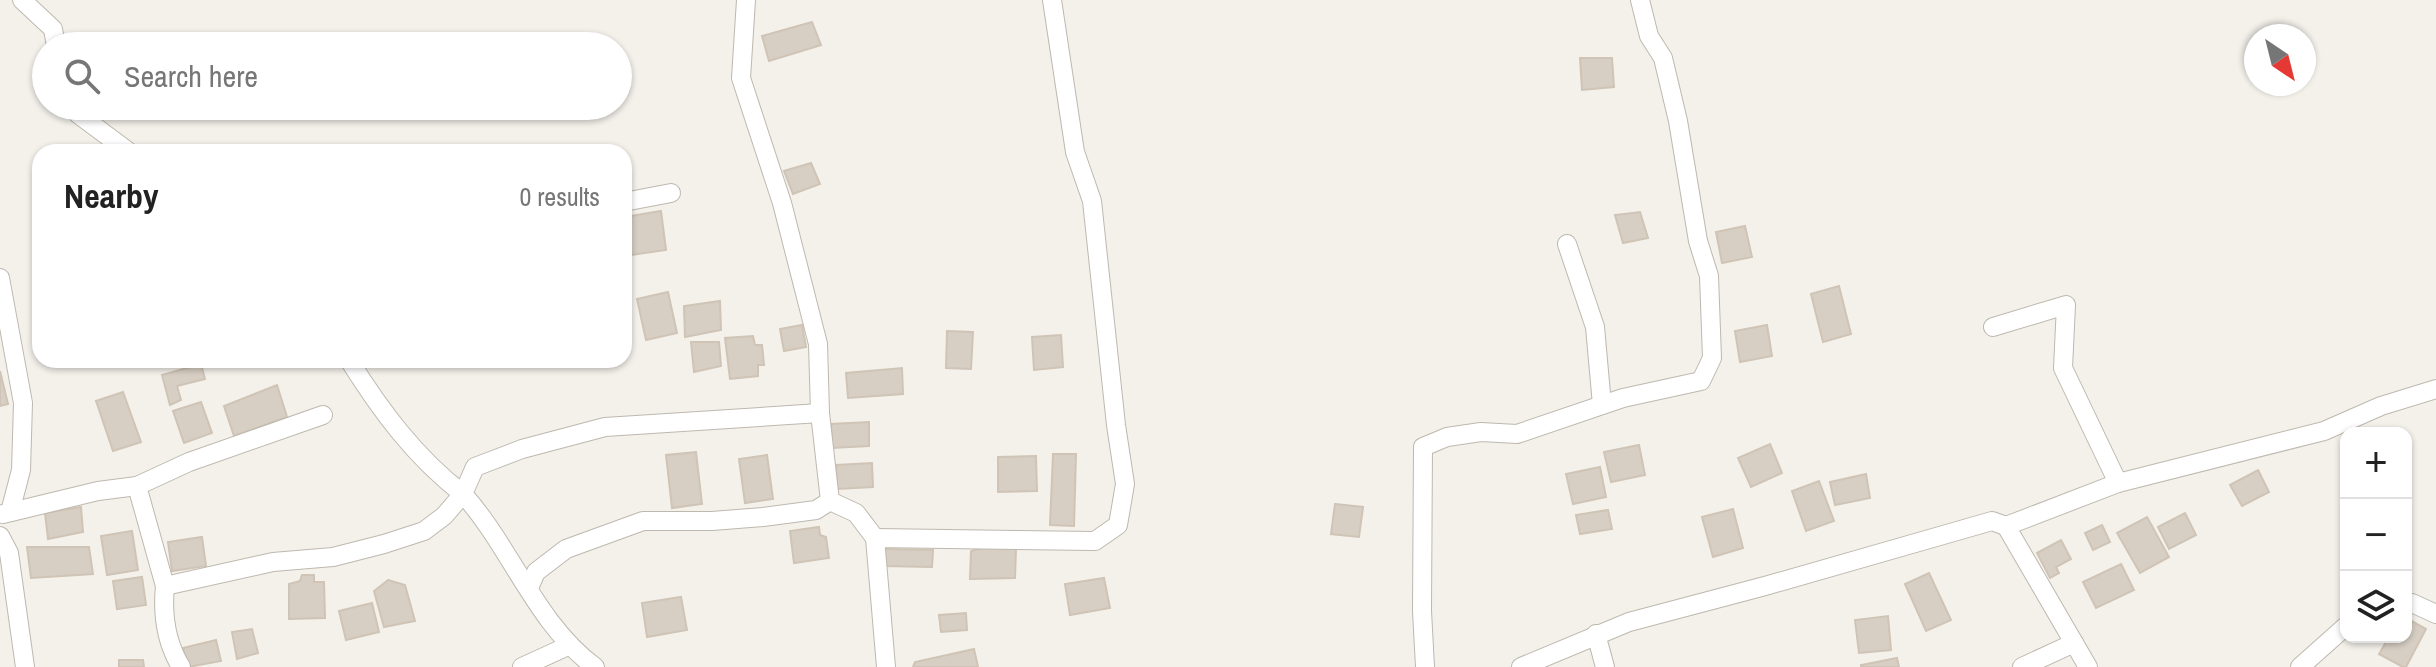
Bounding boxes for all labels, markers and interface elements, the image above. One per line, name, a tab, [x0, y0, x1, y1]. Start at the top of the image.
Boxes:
north arrow	[2244, 24, 2316, 96]
search box	[32, 32, 632, 120]
icon: search	[60, 54, 104, 98]
text: Search here	[124, 56, 258, 96]
text: Nearby	[64, 173, 159, 219]
text: 0 results	[519, 179, 600, 214]
map controls	[2340, 427, 2412, 643]
button: +	[2340, 427, 2412, 499]
button: −	[2340, 499, 2412, 571]
button: layers	[2340, 571, 2412, 643]

